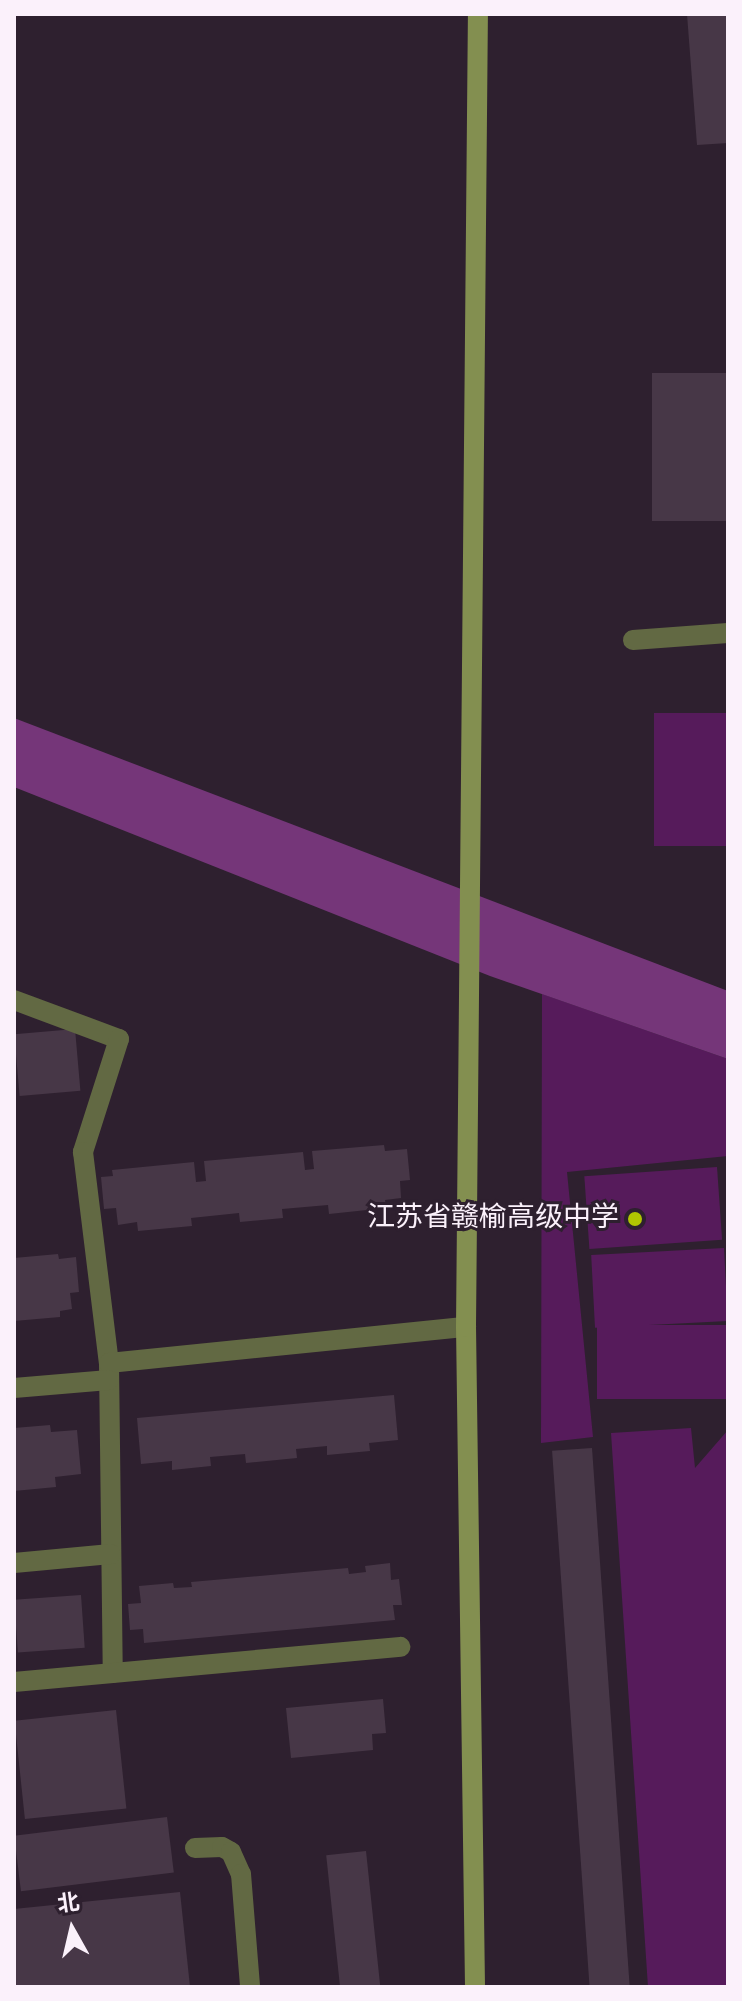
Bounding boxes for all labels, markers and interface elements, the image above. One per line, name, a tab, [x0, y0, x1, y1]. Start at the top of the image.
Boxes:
place label: 江苏省赣榆高级中学	[367, 1202, 619, 1236]
marker: 江苏省赣榆高级中学	[626, 1210, 644, 1228]
north arrow	[32, 1889, 112, 1969]
text: 北	[56, 1890, 81, 1920]

